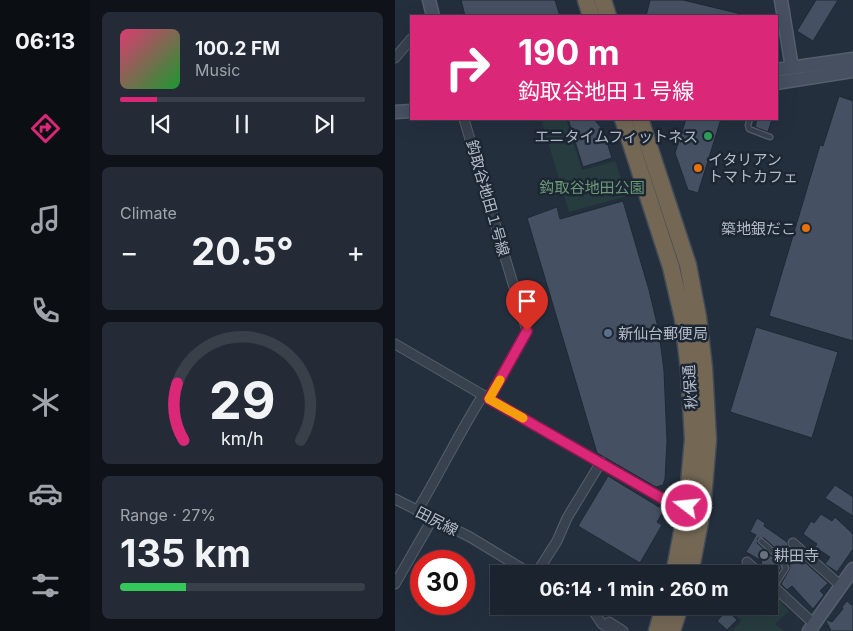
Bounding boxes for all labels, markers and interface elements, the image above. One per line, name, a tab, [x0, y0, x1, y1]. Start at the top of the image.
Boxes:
text: 06:13	[15, 28, 75, 54]
text: 190 m	[518, 31, 620, 73]
icon: right	[435, 35, 500, 100]
text: 100.2 FM	[195, 37, 280, 60]
text: Music	[195, 60, 240, 80]
text: 鈎取谷地田１号線	[518, 78, 694, 104]
icon: previous	[147, 110, 175, 138]
icon: pause	[228, 110, 256, 138]
icon: next	[310, 110, 338, 138]
icon: directions	[28, 111, 63, 146]
place label: エニタイムフィットネス	[534, 127, 698, 146]
marker: エニタイムフィットネス	[702, 130, 714, 142]
street label: 鈎取谷地田１号線	[462, 138, 514, 258]
place label: イタリアン トマトカフェ	[708, 150, 798, 186]
marker: イタリアン トマトカフェ	[692, 162, 704, 174]
park label: 鈎取谷地田公園	[539, 178, 645, 197]
icon: music	[28, 202, 63, 237]
text: Climate	[120, 203, 177, 223]
place label: 築地銀だこ	[721, 219, 796, 238]
marker: 築地銀だこ	[800, 222, 812, 234]
text: 20.5°	[191, 228, 294, 274]
text: −	[120, 235, 139, 269]
text: +	[346, 235, 365, 269]
pin	[506, 280, 548, 331]
icon: arrive	[513, 287, 541, 315]
icon: phone	[28, 293, 63, 328]
place label: 新仙台郵便局	[618, 324, 708, 343]
marker: 新仙台郵便局	[602, 327, 614, 339]
street label: 秋保通	[679, 364, 701, 410]
text: 29	[209, 369, 276, 432]
icon: climate	[28, 385, 63, 420]
text: km/h	[221, 428, 264, 449]
icon: car	[28, 476, 63, 511]
position arrow	[660, 479, 712, 531]
street label: 田尻線	[413, 502, 461, 540]
text: Range · 27%	[120, 505, 216, 525]
text: 135 km	[120, 530, 251, 576]
place label: 耕田寺	[774, 546, 819, 565]
marker: 耕田寺	[758, 549, 770, 561]
speed limit sign: 30	[410, 550, 475, 615]
icon: filters	[28, 568, 63, 603]
text: 06:14 · 1 min · 260 m	[539, 578, 729, 601]

